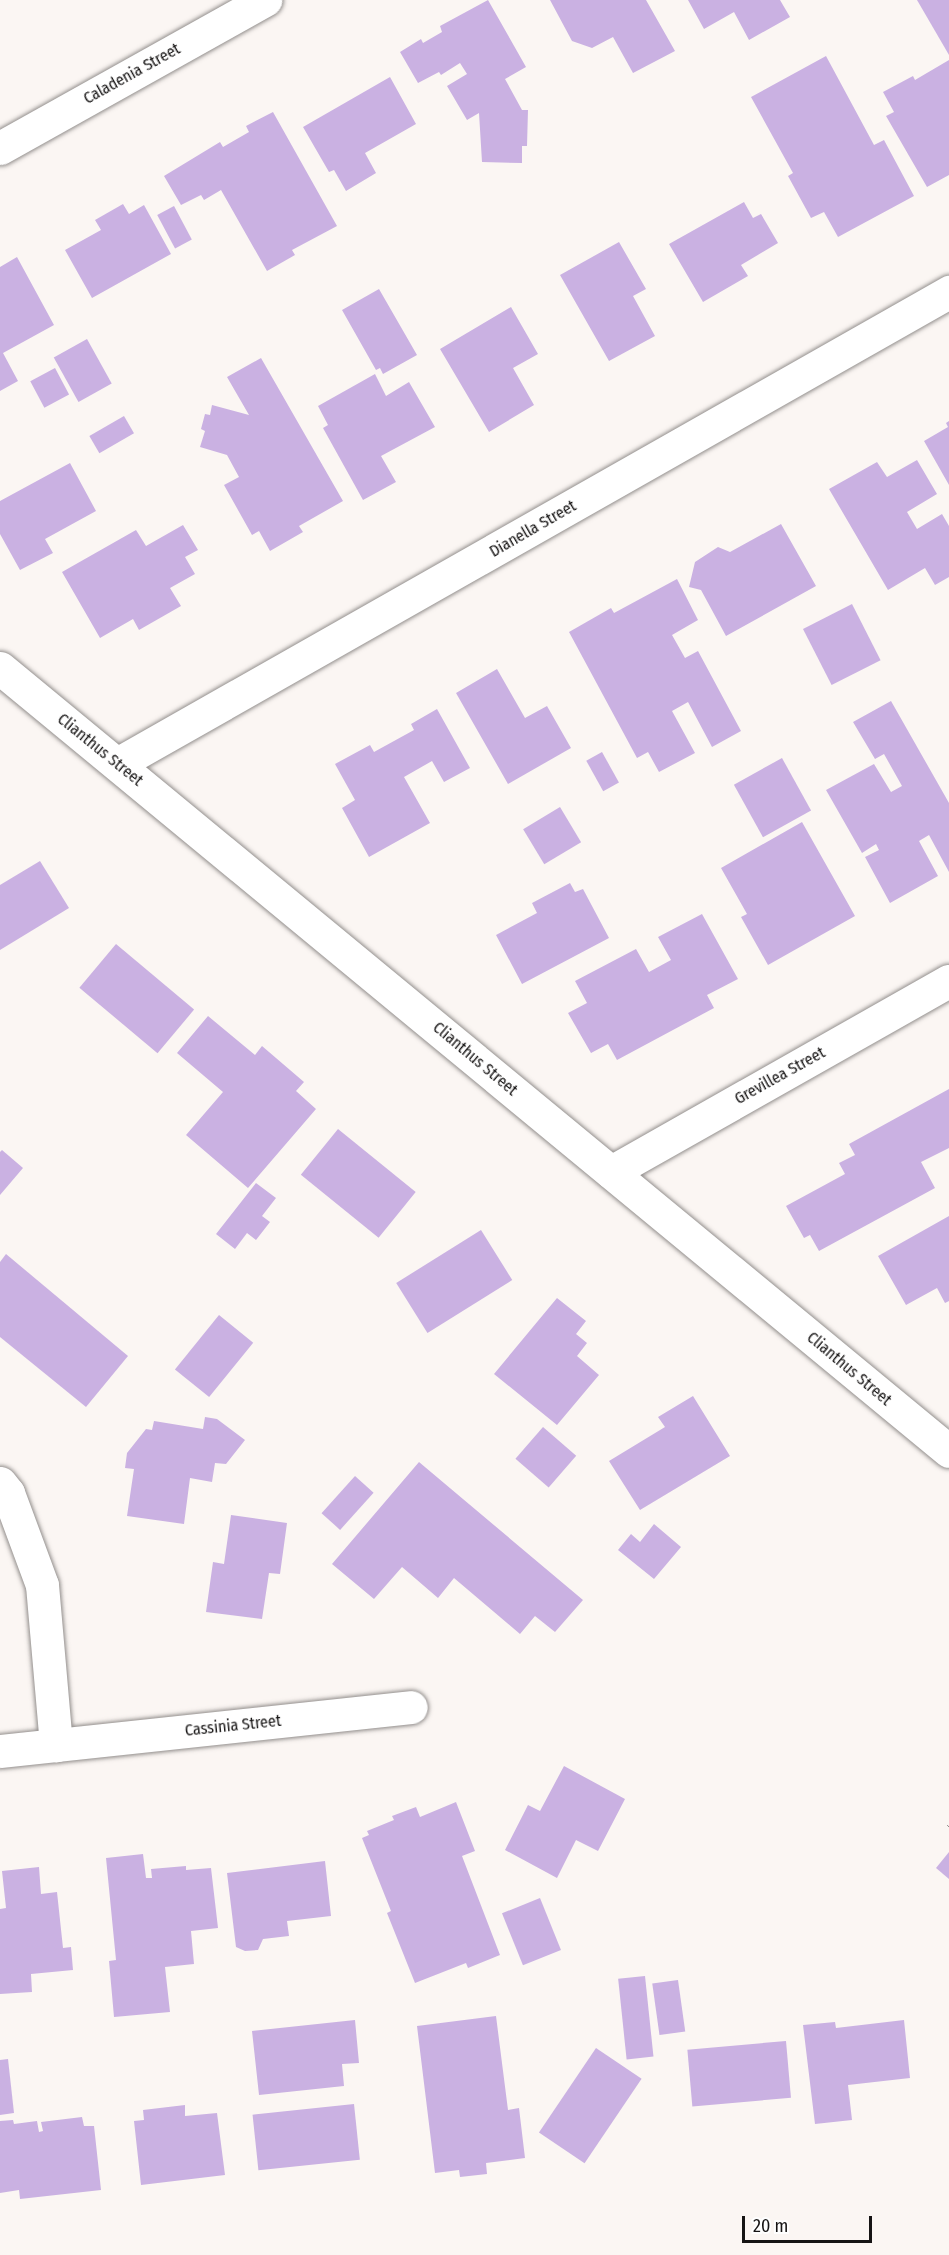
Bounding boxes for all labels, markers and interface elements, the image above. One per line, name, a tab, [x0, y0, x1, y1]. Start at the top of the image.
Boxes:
street label: Caladenia Street	[80, 40, 184, 108]
street label: Dianella Street	[486, 496, 580, 562]
street label: Clianthus Street	[53, 710, 147, 790]
street label: Clianthus Street	[429, 1018, 521, 1100]
street label: Grevillea Street	[731, 1043, 829, 1109]
street label: Clianthus Street	[803, 1328, 895, 1410]
street label: Cassinia Street	[184, 1711, 282, 1741]
scale bar	[745, 2204, 876, 2242]
text: 20 m	[753, 2215, 788, 2237]

